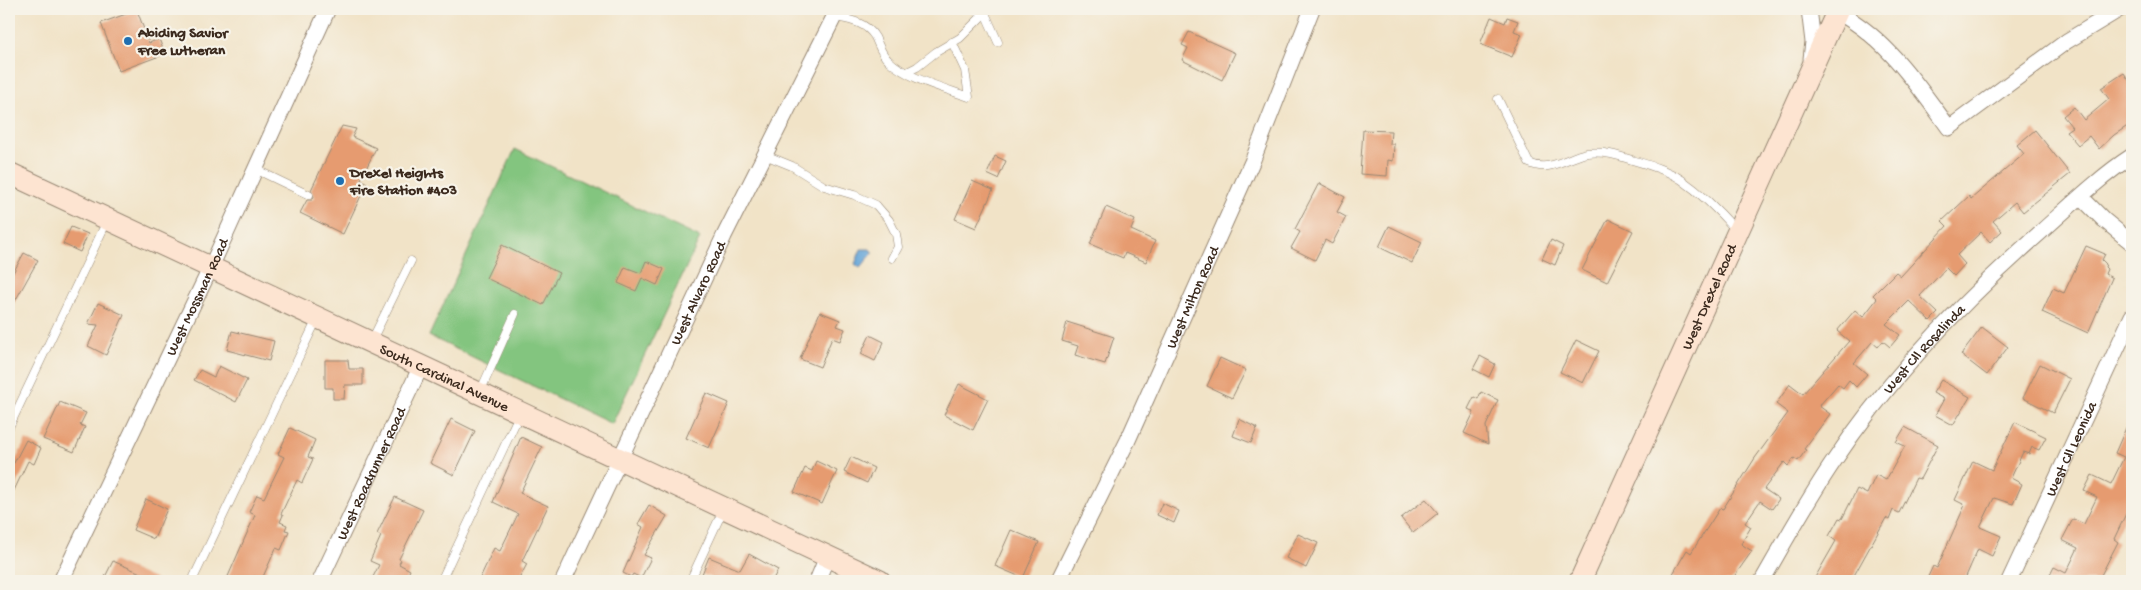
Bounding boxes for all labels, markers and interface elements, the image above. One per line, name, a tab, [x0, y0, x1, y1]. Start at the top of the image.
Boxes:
place label: Abiding Savior Free Lutheran	[137, 25, 229, 60]
marker: Abiding Savior Free Lutheran	[122, 35, 134, 47]
place label: Drexel Heights Fire Station #403	[348, 165, 457, 200]
marker: Drexel Heights Fire Station #403	[334, 175, 346, 187]
street label: West Mossman Road	[163, 235, 234, 359]
street label: West Alvaro Road	[667, 238, 732, 348]
street label: West Drexel Road	[1679, 241, 1742, 353]
street label: West Milton Road	[1163, 243, 1225, 352]
street label: West Cll Rosalinda	[1880, 301, 1970, 398]
street label: South Cardinal Avenue	[376, 341, 512, 417]
street label: West Cll Leonida	[2043, 398, 2102, 500]
street label: West Roadrunner Road	[334, 404, 412, 543]

